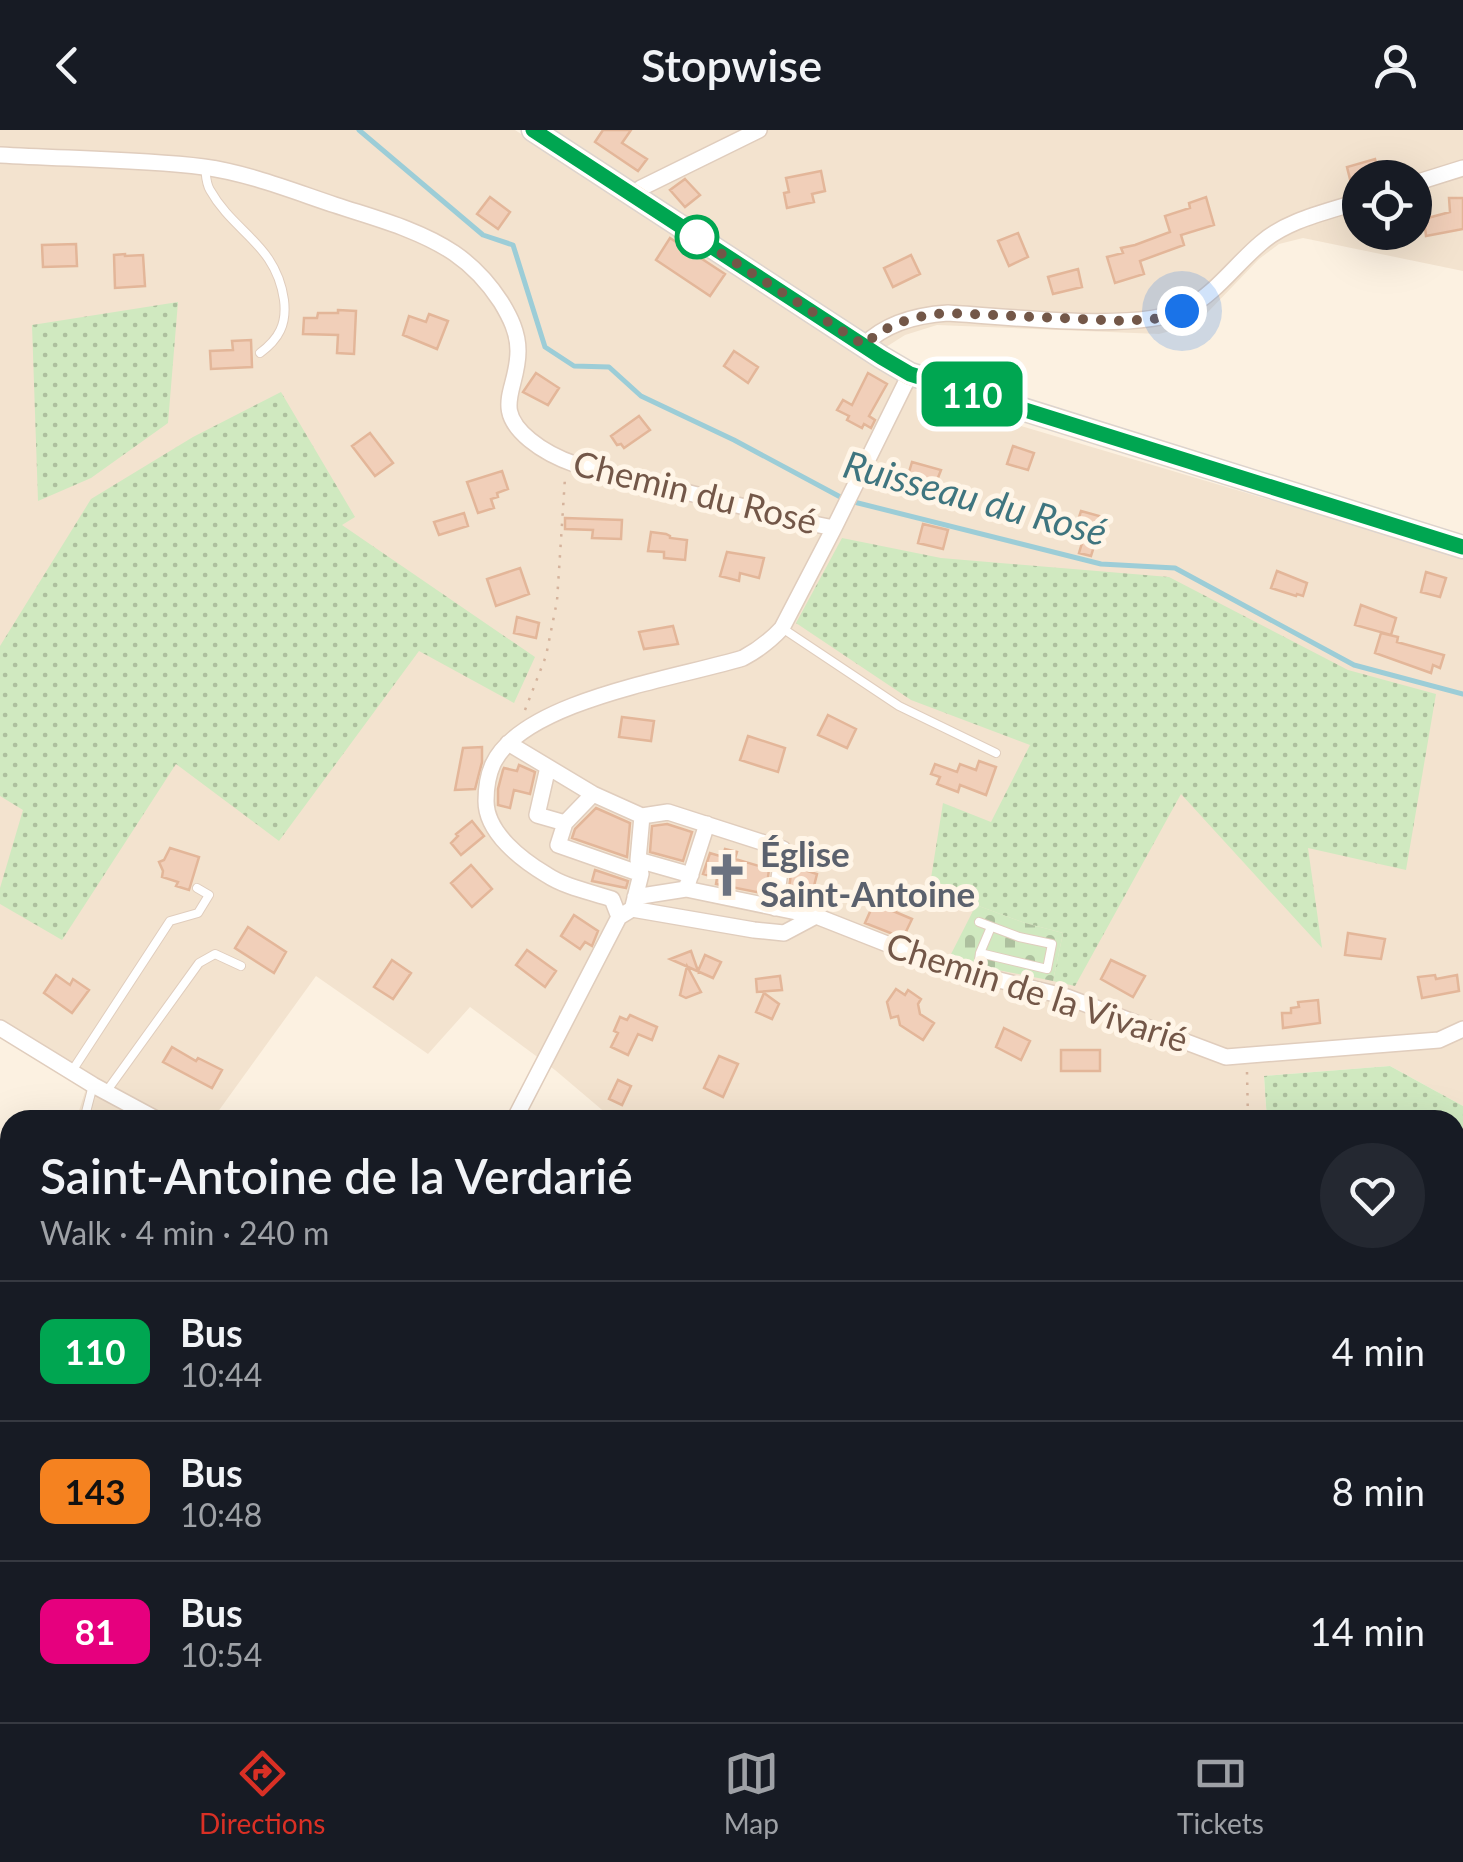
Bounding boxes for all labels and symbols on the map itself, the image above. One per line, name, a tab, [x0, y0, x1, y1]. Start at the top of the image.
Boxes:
unlabelled marker	[676, 216, 718, 258]
your location	[1157, 286, 1207, 336]
line badge: 110	[914, 362, 1030, 426]
water label: Ruisseau du Rosé	[839, 440, 1112, 554]
street label: Chemin du Rosé	[569, 441, 822, 542]
place label: Église Saint-Antoine	[760, 832, 975, 914]
church icon: Église Saint-Antoine	[703, 851, 751, 899]
street label: Chemin de la Vivarié	[882, 923, 1194, 1060]

